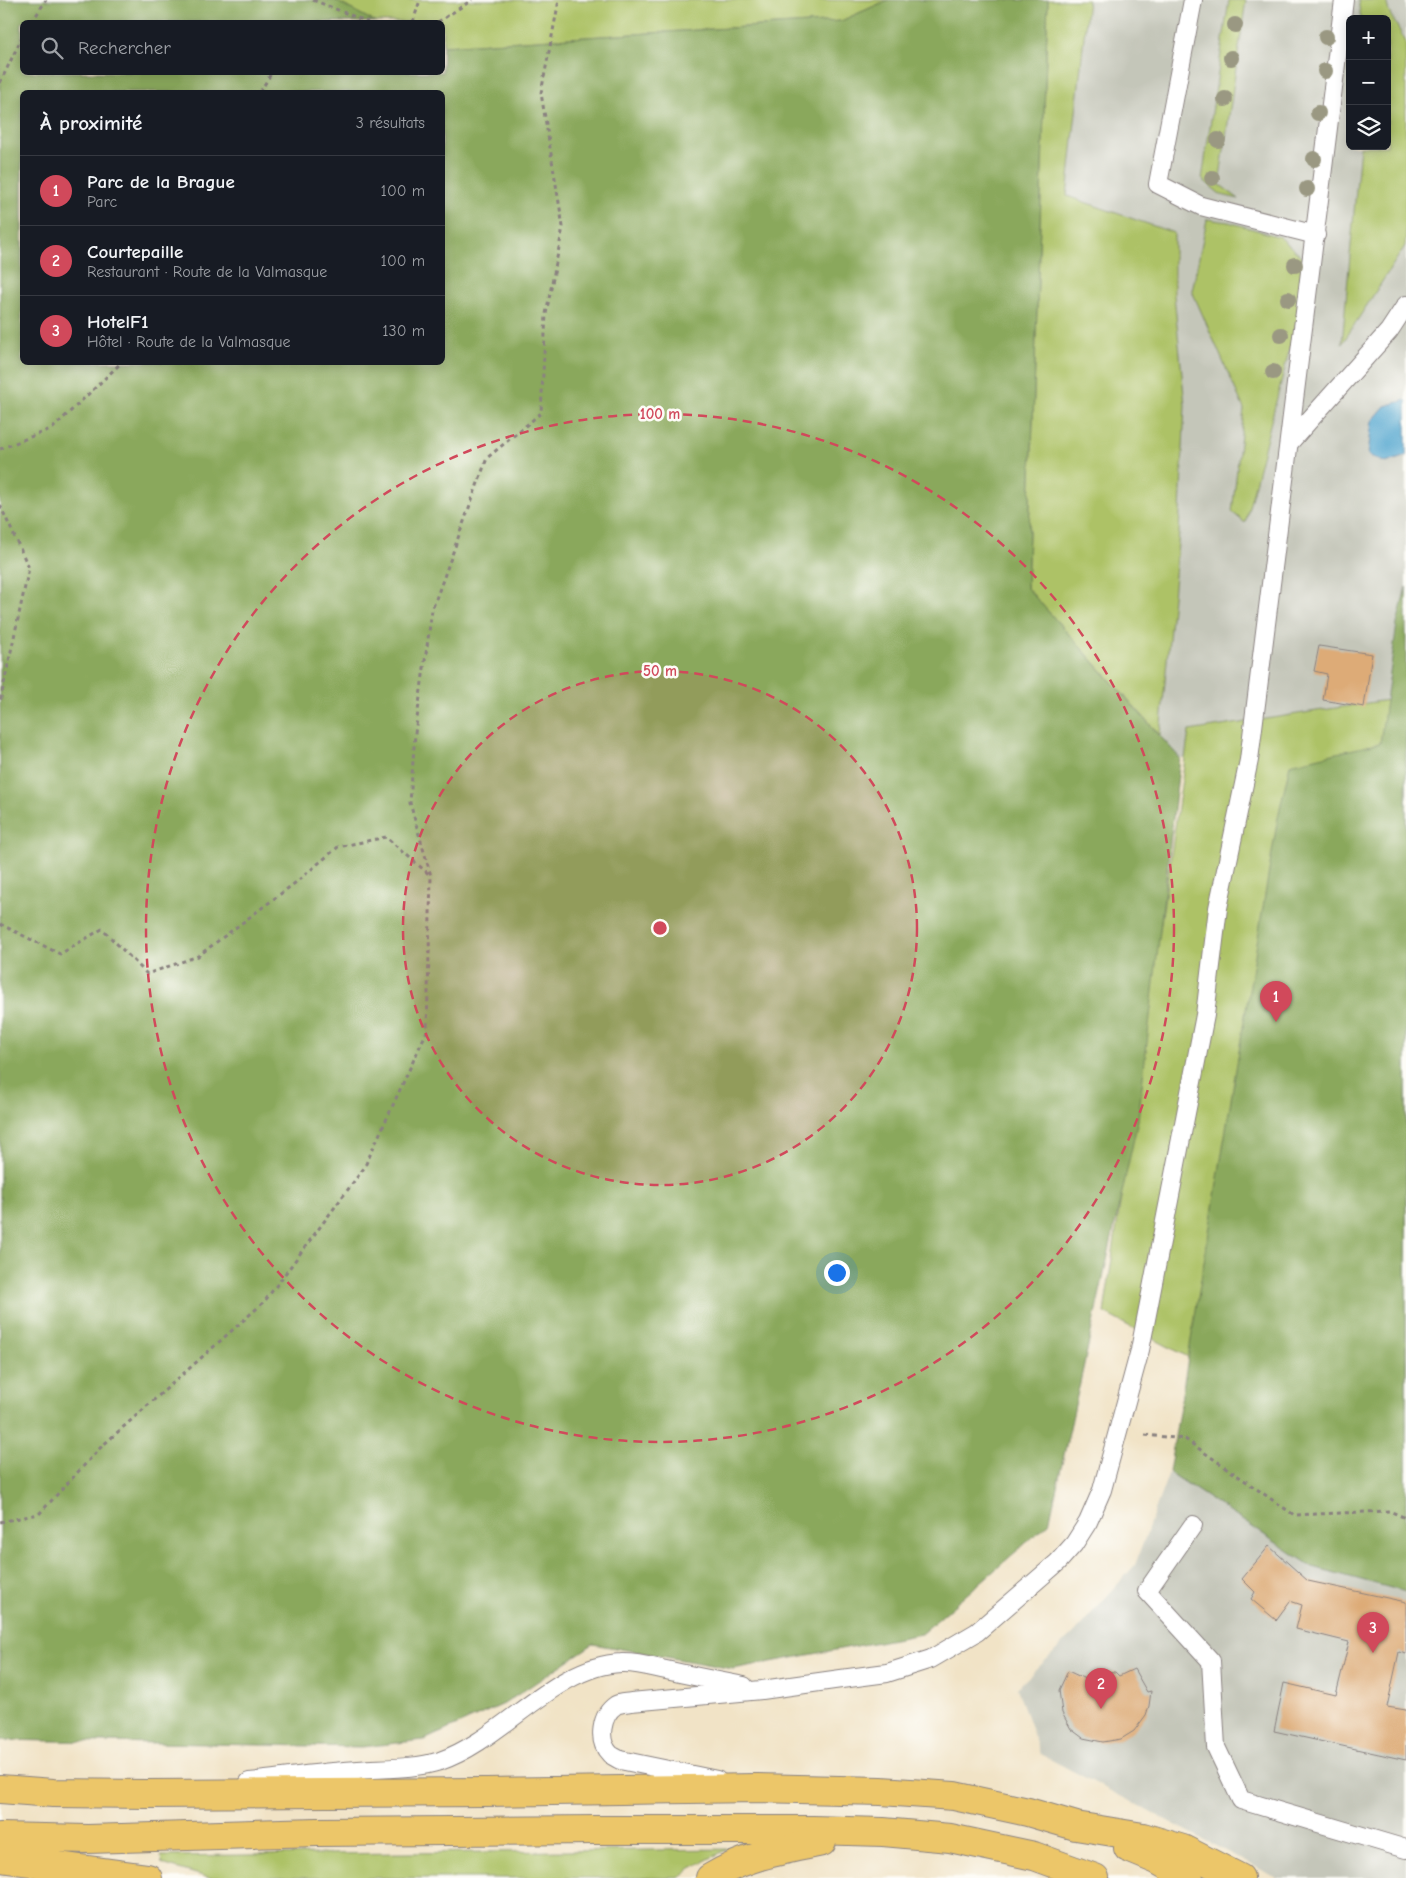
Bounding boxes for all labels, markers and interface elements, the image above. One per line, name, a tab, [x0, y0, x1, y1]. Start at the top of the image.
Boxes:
map controls	[1346, 15, 1391, 150]
button: +	[1346, 15, 1391, 60]
search box	[20, 20, 445, 75]
icon: search	[38, 34, 66, 62]
text: Rechercher	[78, 37, 171, 59]
button: −	[1346, 60, 1391, 105]
button: layers	[1346, 105, 1391, 150]
text: À proximité	[40, 111, 142, 135]
text: 3 résultats	[356, 114, 425, 132]
text: Parc de la Brague	[87, 171, 235, 193]
text: 1	[53, 182, 59, 200]
text: 100 m	[381, 182, 425, 200]
text: Parc	[87, 193, 117, 211]
text: Courtepaille	[87, 241, 183, 263]
text: 2	[52, 252, 60, 270]
text: 100 m	[381, 252, 425, 270]
text: Restaurant · Route de la Valmasque	[87, 263, 327, 281]
text: HotelF1	[87, 311, 148, 333]
text: 3	[52, 322, 60, 340]
text: 130 m	[382, 322, 425, 340]
text: Hôtel · Route de la Valmasque	[87, 333, 290, 351]
text: 100 m	[640, 405, 680, 423]
text: 50 m	[643, 662, 677, 680]
centre of rings	[651, 919, 669, 937]
pin: 1	[1260, 981, 1292, 1022]
your location	[824, 1260, 850, 1286]
pin: 3	[1357, 1612, 1389, 1653]
pin: 2	[1085, 1668, 1117, 1709]

